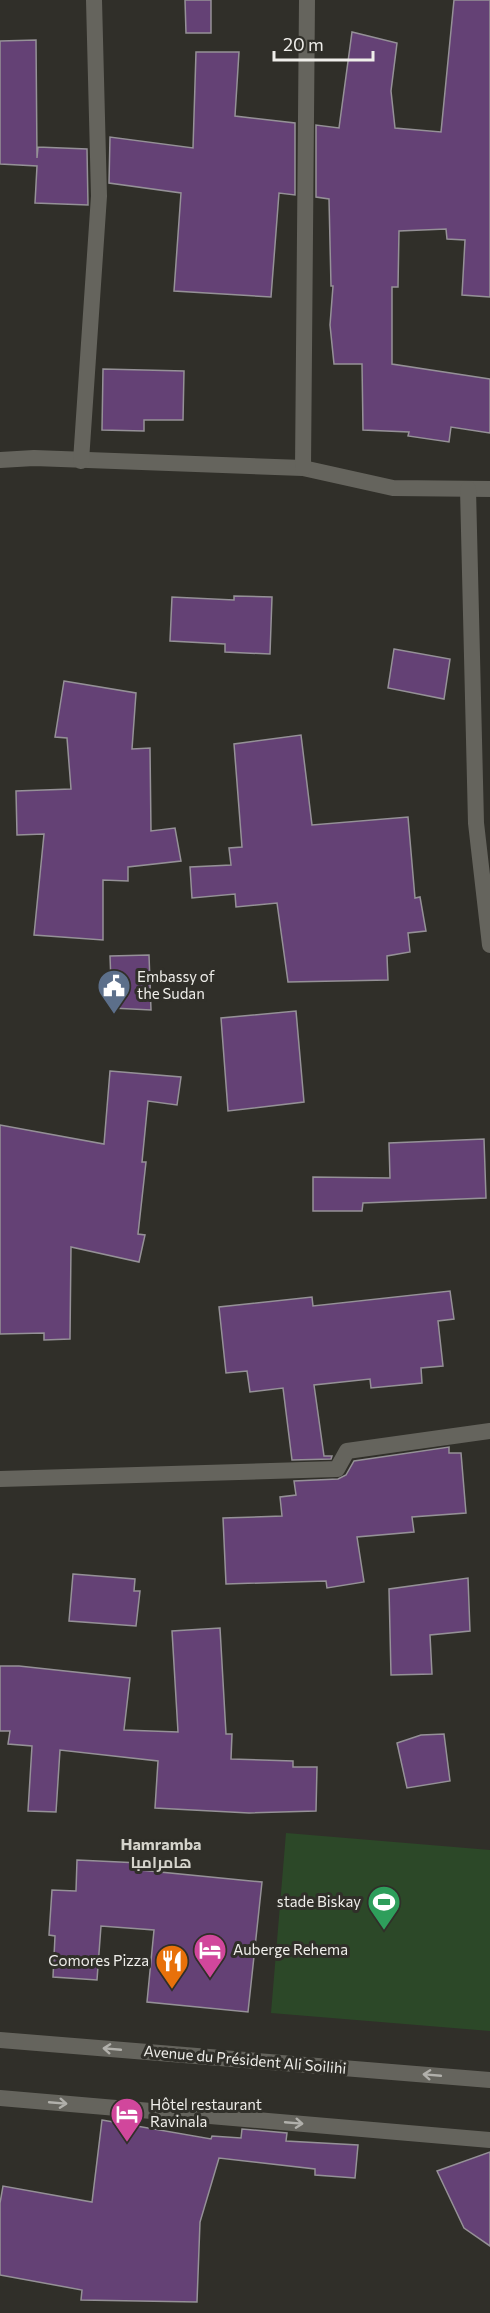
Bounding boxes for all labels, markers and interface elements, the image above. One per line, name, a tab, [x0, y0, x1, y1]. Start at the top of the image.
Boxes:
scale bar	[274, 24, 373, 62]
text: 20 m	[283, 33, 324, 55]
place label: Embassy of the Sudan	[137, 967, 215, 1002]
public building icon: Embassy of the Sudan	[96, 968, 132, 1015]
district label: Hamramba هامرامبا	[120, 1834, 202, 1872]
sports icon: stade Biskay	[366, 1884, 402, 1931]
place label: stade Biskay	[277, 1892, 361, 1910]
hotel icon: Auberge Rehema	[192, 1932, 228, 1979]
place label: Auberge Rehema	[233, 1940, 348, 1958]
restaurant icon: Comores Pizza	[154, 1943, 190, 1990]
place label: Comores Pizza	[48, 1951, 149, 1969]
street label: Avenue du Président Ali Soilihi	[143, 2041, 347, 2077]
one-way arrow	[102, 2043, 122, 2054]
one-way arrow	[422, 2069, 442, 2080]
place label: Hôtel restaurant Ravinala	[150, 2095, 262, 2130]
hotel icon: Hôtel restaurant Ravinala	[109, 2096, 145, 2143]
one-way arrow	[48, 2098, 68, 2109]
one-way arrow	[284, 2118, 304, 2129]

